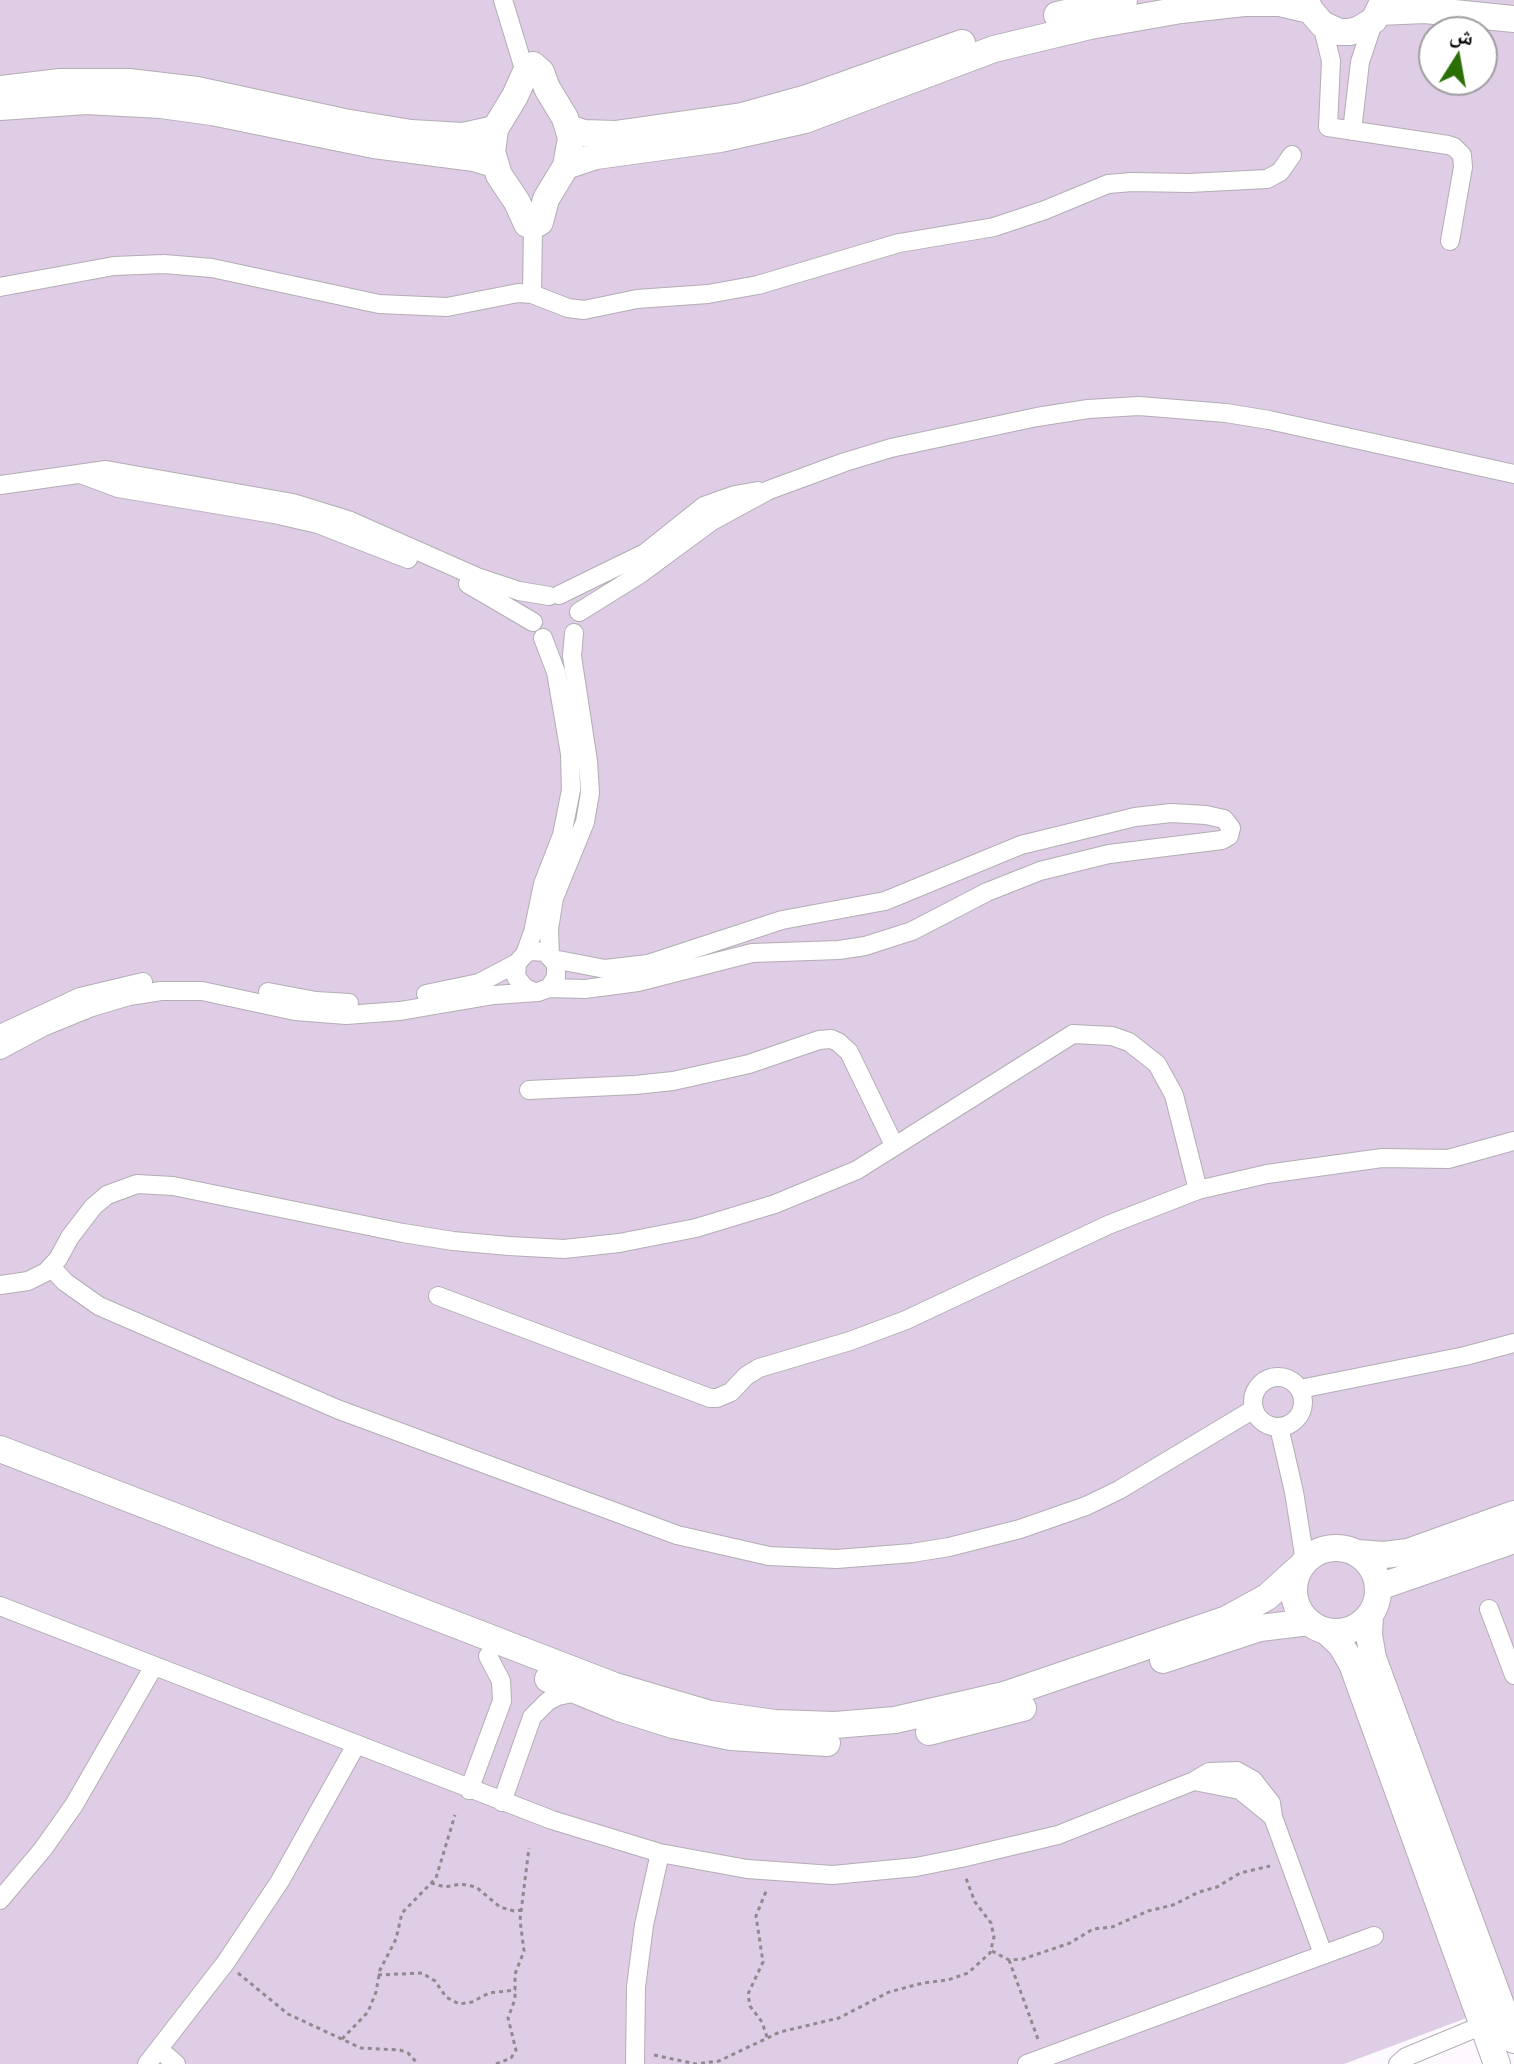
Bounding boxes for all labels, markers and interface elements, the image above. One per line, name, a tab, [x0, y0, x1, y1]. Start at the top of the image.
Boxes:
north arrow	[1418, 16, 1498, 96]
text: ش	[1448, 19, 1476, 49]

